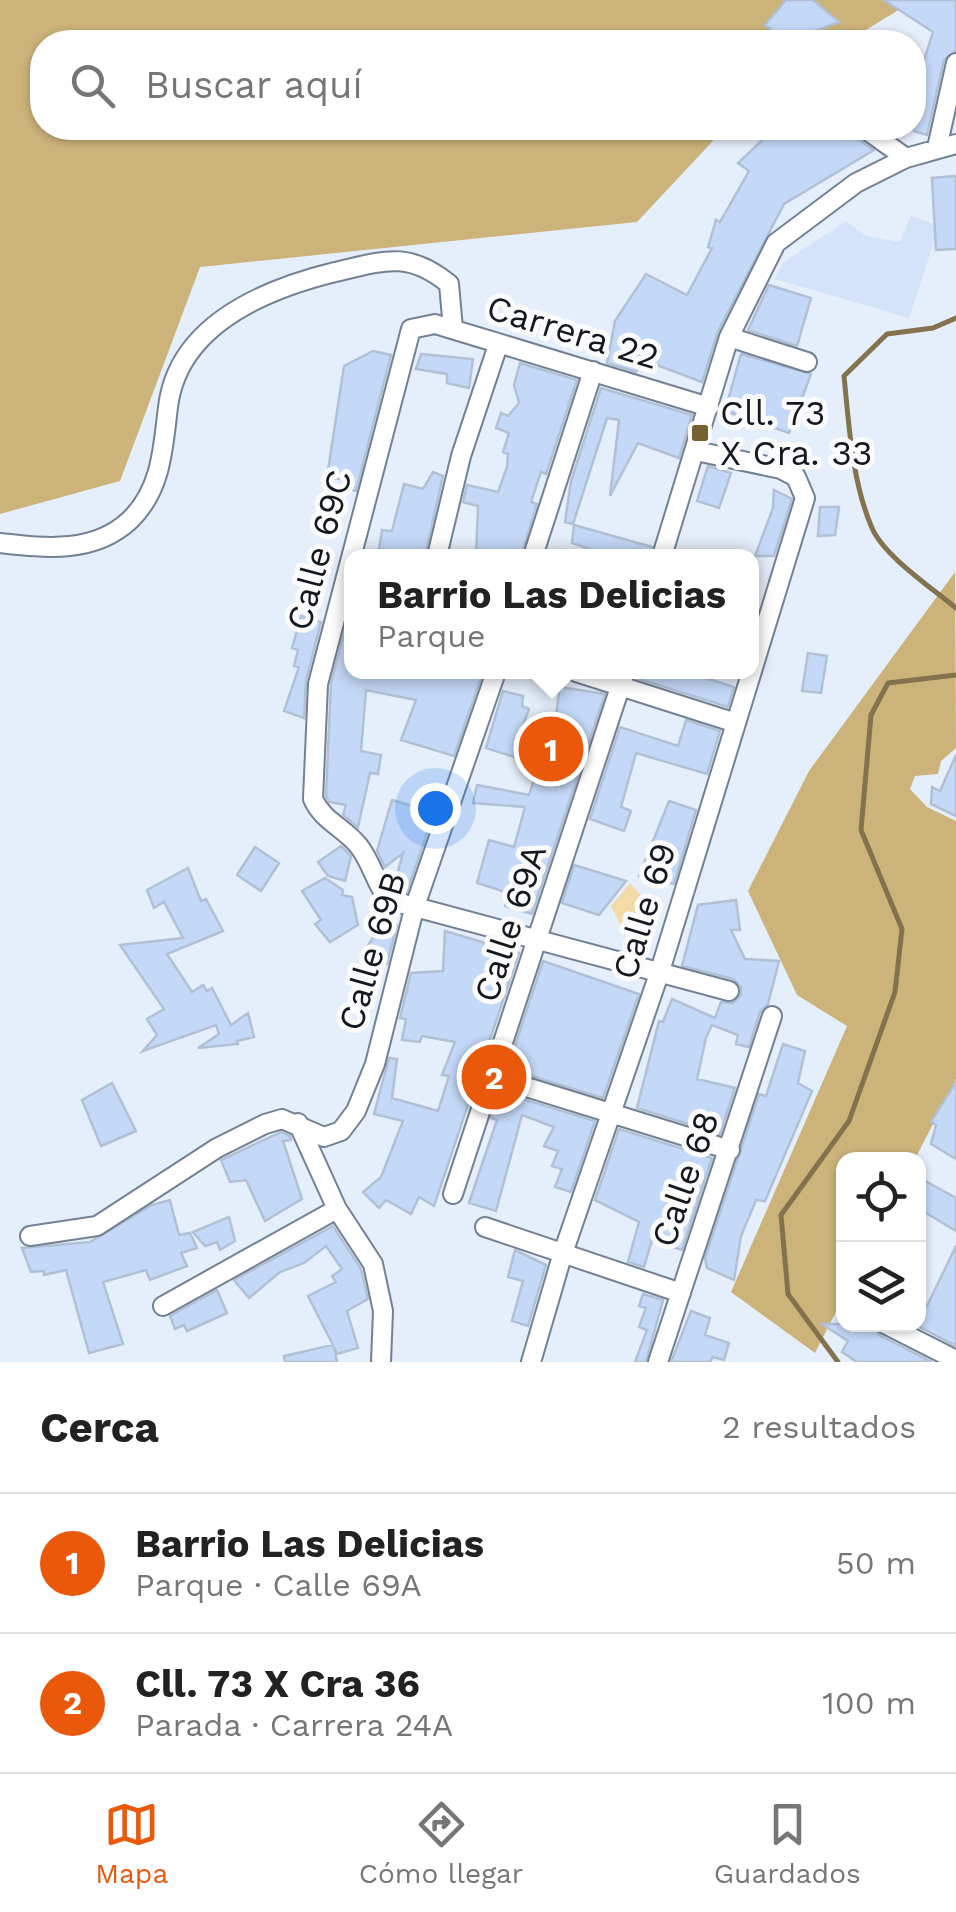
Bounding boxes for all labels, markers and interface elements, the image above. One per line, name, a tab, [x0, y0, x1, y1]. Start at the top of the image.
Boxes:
search box	[30, 30, 926, 140]
icon: search	[65, 58, 120, 113]
text: Buscar aquí	[145, 63, 363, 107]
street label: Carrera 22	[482, 286, 664, 378]
place label: Cll. 73 X Cra. 33	[720, 392, 872, 474]
marker: Cll. 73 X Cra. 33	[689, 422, 711, 444]
street label: Calle 69C	[277, 465, 361, 635]
popup	[344, 549, 759, 679]
text: Barrio Las Delicias	[377, 573, 726, 617]
text: Parque	[377, 617, 485, 655]
pin: 1	[518, 712, 584, 786]
your location	[410, 783, 461, 834]
street label: Calle 69	[603, 838, 685, 984]
street label: Calle 69A	[465, 839, 555, 1007]
street label: Calle 69B	[329, 867, 415, 1035]
pin: 2	[462, 1040, 526, 1114]
street label: Calle 68	[642, 1106, 728, 1252]
map controls	[836, 1152, 926, 1332]
button: locate	[836, 1152, 926, 1242]
button: layers	[836, 1242, 926, 1332]
text: Cerca	[40, 1403, 159, 1452]
text: 2 resultados	[722, 1408, 916, 1446]
text: Barrio Las Delicias	[135, 1522, 484, 1566]
text: 1	[66, 1544, 79, 1582]
text: 50 m	[836, 1544, 916, 1582]
text: Parque · Calle 69A	[135, 1566, 422, 1604]
text: Cll. 73 X Cra 36	[135, 1662, 420, 1706]
text: 2	[63, 1684, 82, 1722]
text: 100 m	[822, 1684, 916, 1722]
text: Parada · Carrera 24A	[135, 1706, 453, 1744]
tab: Mapa	[95, 1797, 168, 1890]
tab: Cómo llegar	[359, 1797, 523, 1890]
tab: Guardados	[714, 1797, 861, 1890]

